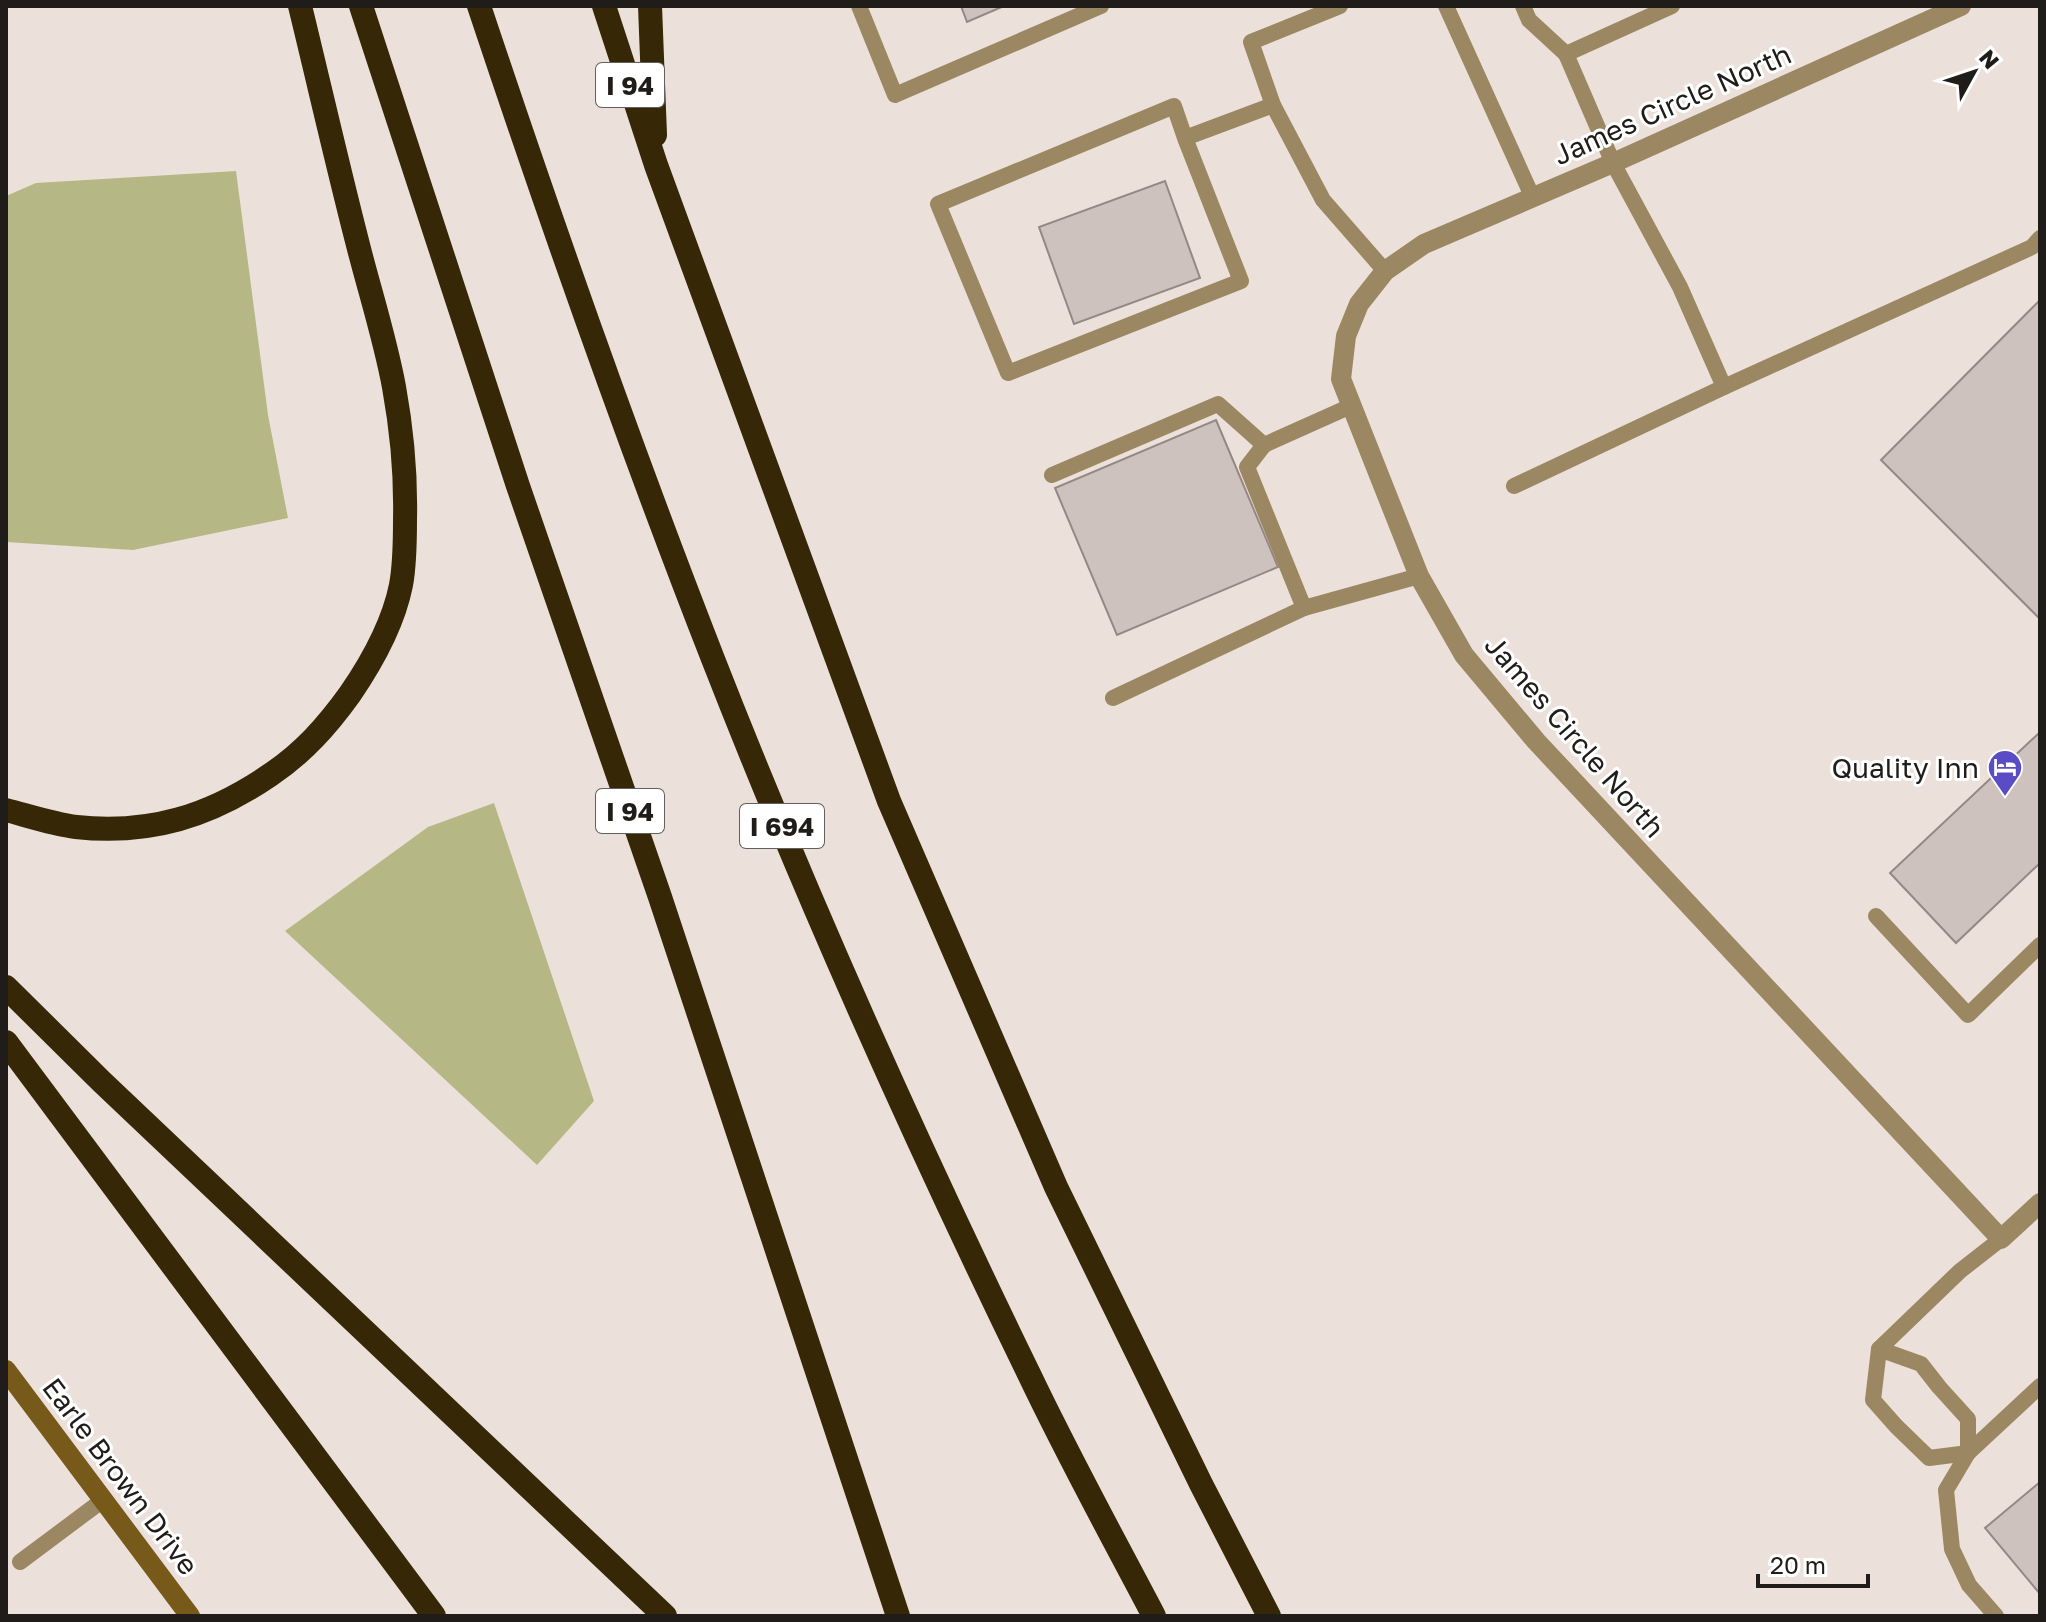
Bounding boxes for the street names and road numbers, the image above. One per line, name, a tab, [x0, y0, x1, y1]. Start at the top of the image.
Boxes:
street label: James Circle North	[1548, 37, 1796, 171]
road number: I 94	[596, 63, 664, 107]
street label: James Circle North	[1478, 628, 1672, 844]
road number: I 94	[596, 789, 664, 833]
road number: I 694	[740, 804, 824, 848]
street label: Earle Brown Drive	[36, 1371, 206, 1581]

